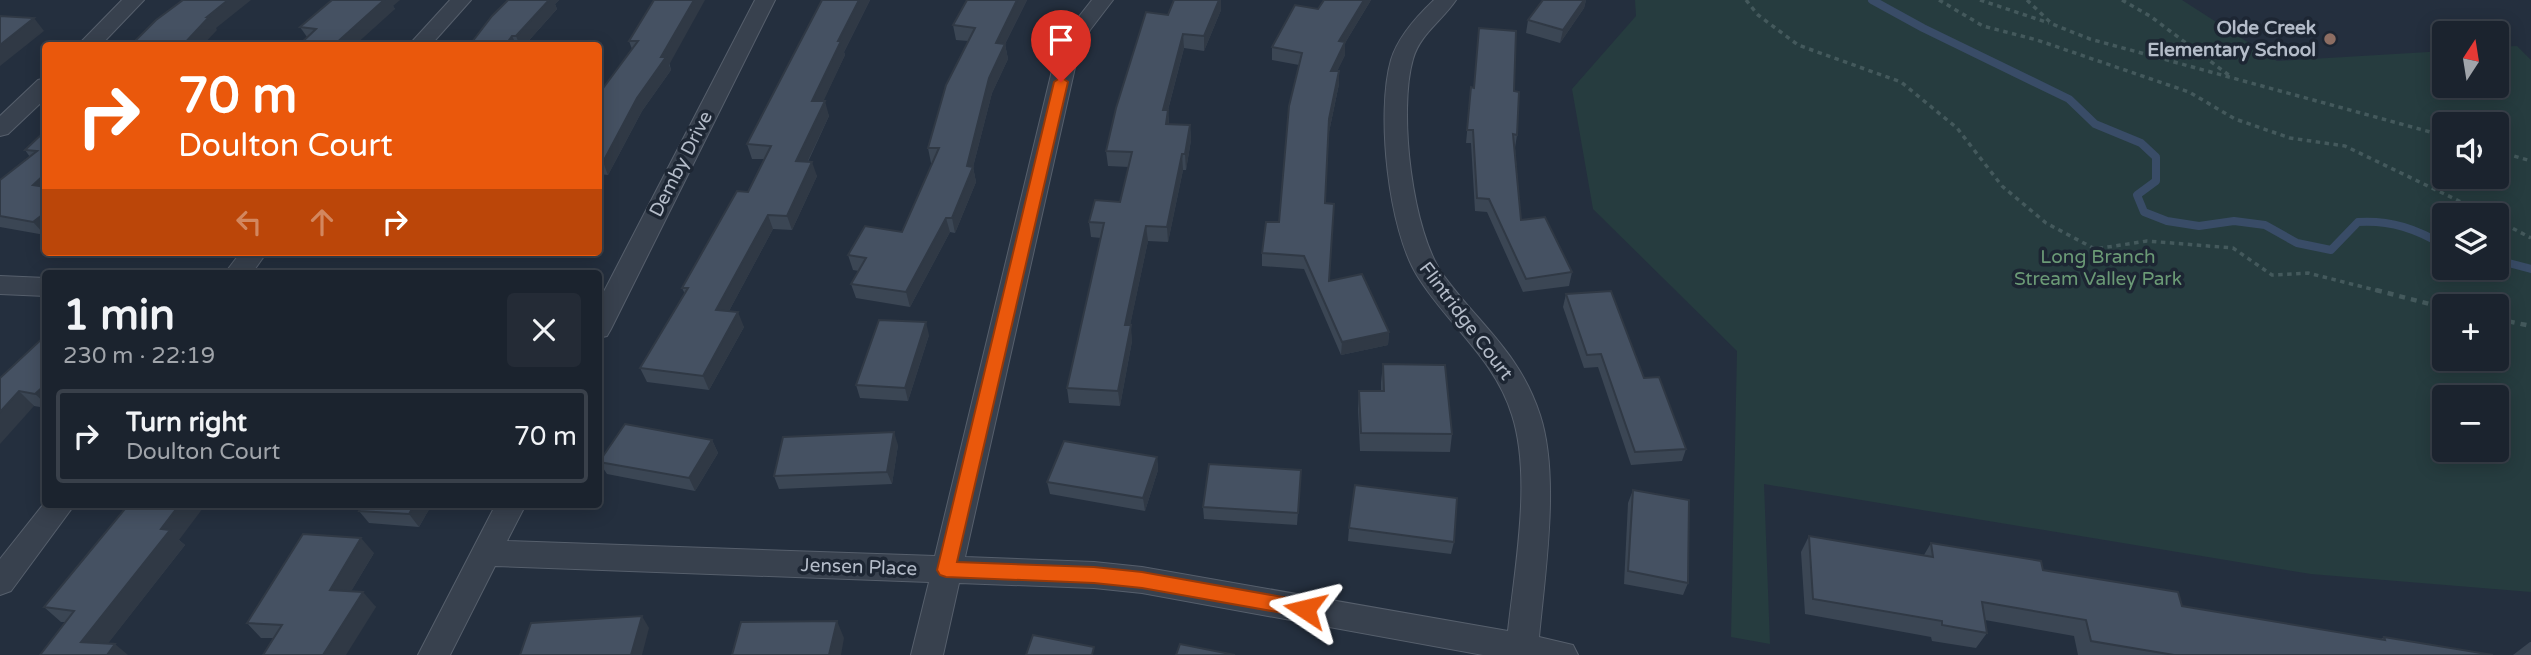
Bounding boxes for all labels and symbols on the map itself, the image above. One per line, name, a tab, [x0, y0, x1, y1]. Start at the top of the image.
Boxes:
pin	[1031, 10, 1091, 82]
place label: Olde Creek Elementary School	[2147, 17, 2317, 62]
north arrow	[2432, 21, 2510, 98]
marker: Olde Creek Elementary School	[2322, 31, 2338, 47]
street label: Demby Drive	[645, 107, 717, 221]
park label: Long Branch Stream Valley Park	[2014, 246, 2182, 290]
street label: Flintridge Court	[1415, 258, 1517, 384]
street label: Jensen Place	[800, 554, 918, 580]
position arrow	[1268, 572, 1342, 646]

